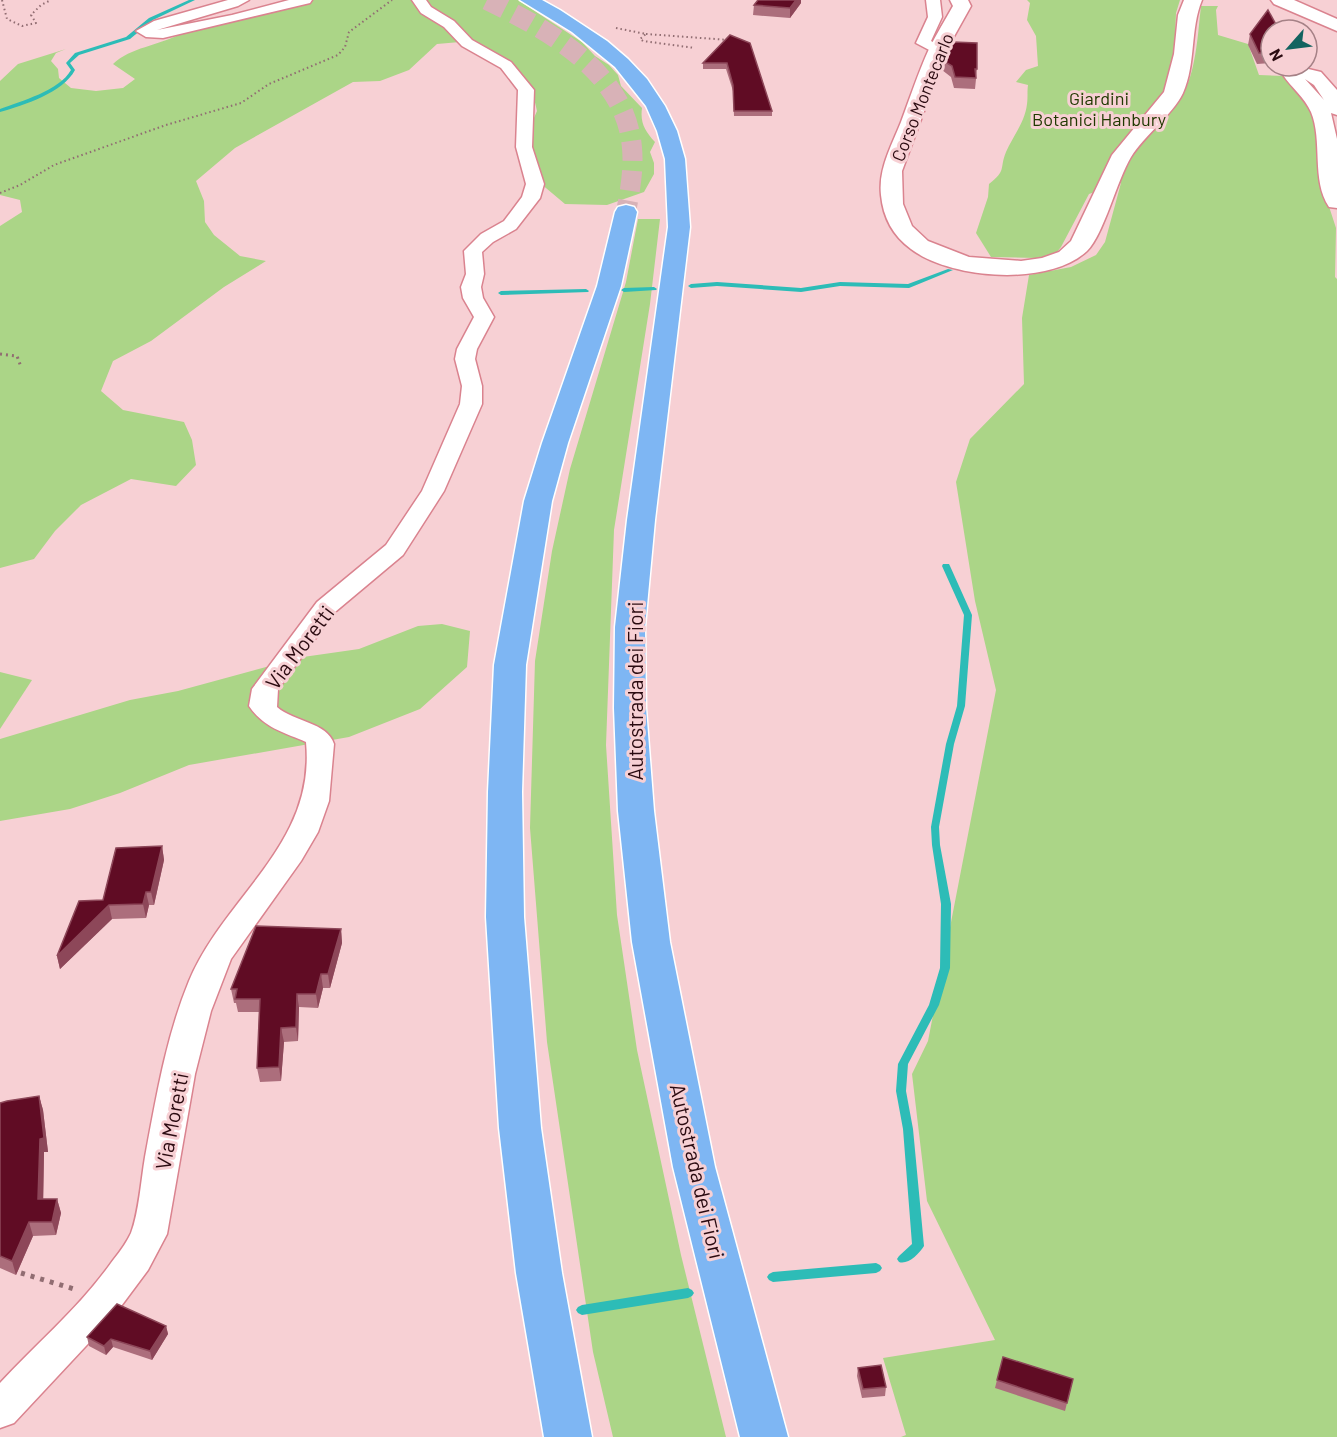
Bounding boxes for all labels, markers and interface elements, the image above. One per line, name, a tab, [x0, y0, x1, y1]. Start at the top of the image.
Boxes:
north arrow	[1259, 18, 1319, 78]
street label: Corso Montecarlo	[886, 30, 958, 164]
text: N	[1264, 46, 1286, 64]
park label: Giardini Botanici Hanbury	[1032, 87, 1166, 130]
street label: Via Moretti	[259, 600, 339, 694]
street label: Autostrada dei Fiori	[622, 601, 647, 781]
street label: Via Moretti	[149, 1070, 193, 1172]
street label: Autostrada dei Fiori	[666, 1081, 730, 1261]

